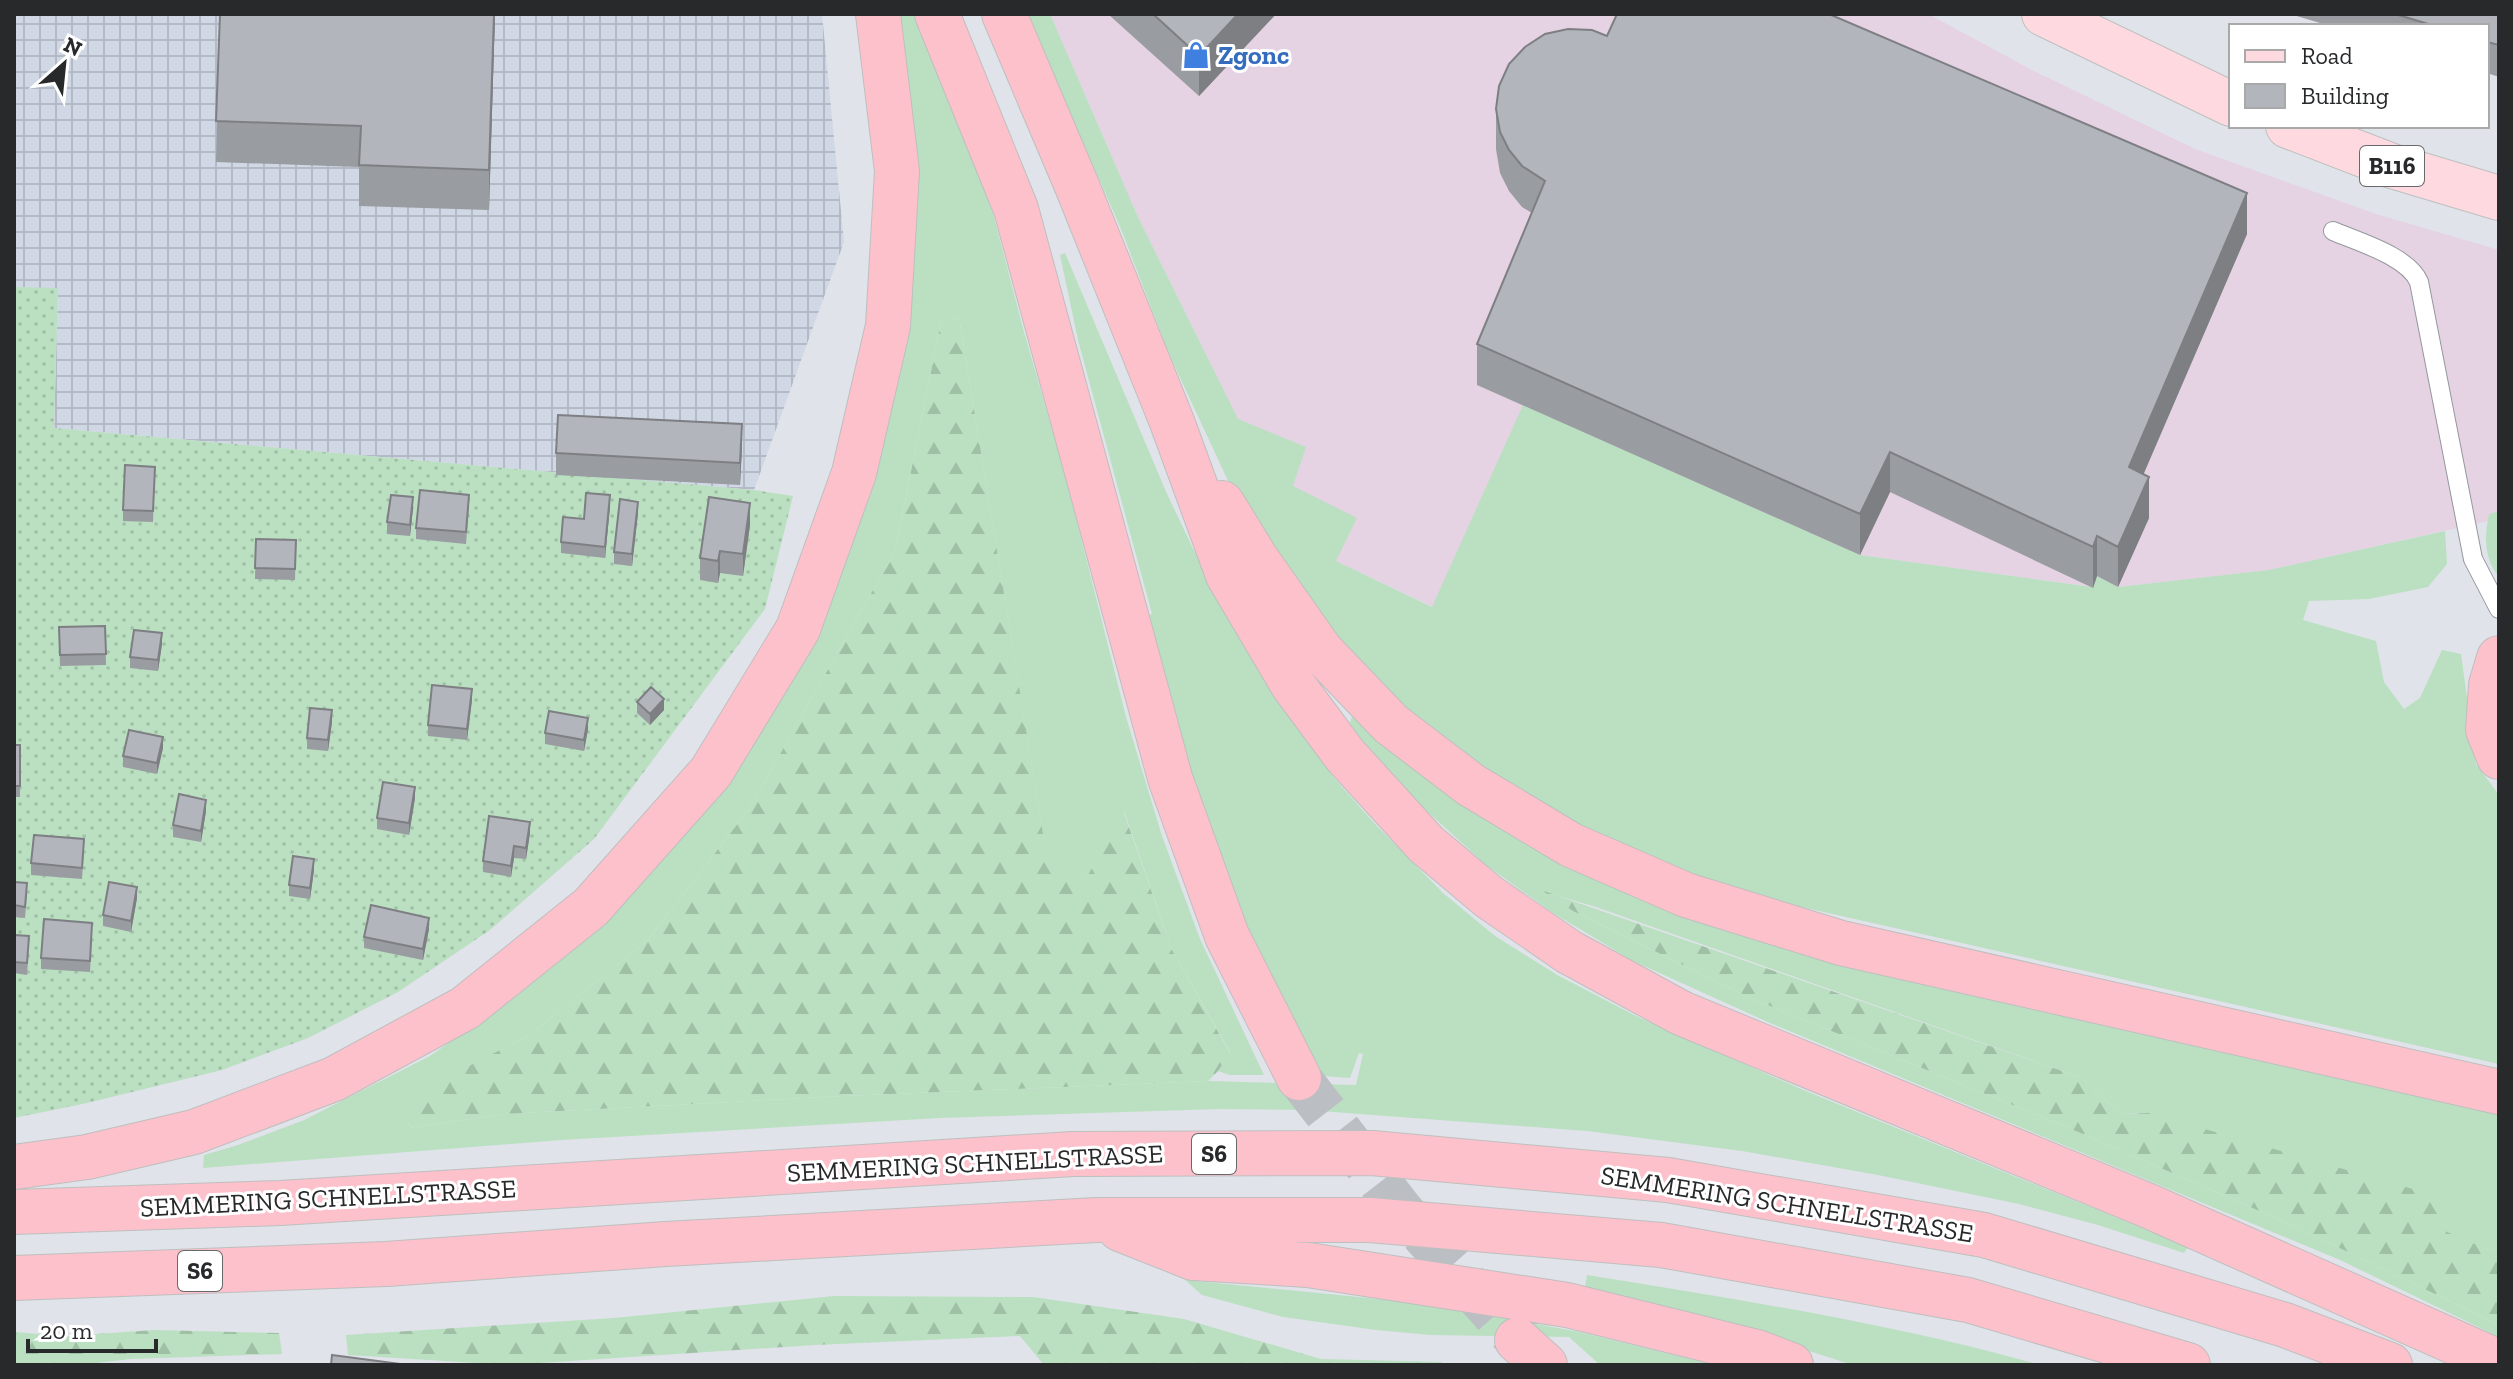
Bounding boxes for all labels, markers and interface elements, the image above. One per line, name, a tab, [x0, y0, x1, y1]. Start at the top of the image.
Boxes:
north arrow	[24, 24, 104, 104]
legend	[2229, 24, 2489, 128]
text: N	[59, 31, 87, 63]
place label: Zgonc	[1218, 39, 1289, 71]
shop icon: Zgonc	[1181, 40, 1211, 70]
text: Road	[2301, 41, 2353, 70]
text: Building	[2301, 81, 2389, 110]
road number: B116	[2360, 146, 2424, 186]
road number: S6	[1192, 1134, 1236, 1174]
street label: SEMMERING SCHNELLSTRASSE	[786, 1137, 1164, 1189]
street label: SEMMERING SCHNELLSTRASSE	[1599, 1159, 1975, 1249]
street label: SEMMERING SCHNELLSTRASSE	[139, 1172, 517, 1224]
road number: S6	[178, 1251, 222, 1291]
scale bar	[28, 1303, 156, 1353]
text: 20 m	[40, 1316, 93, 1345]

